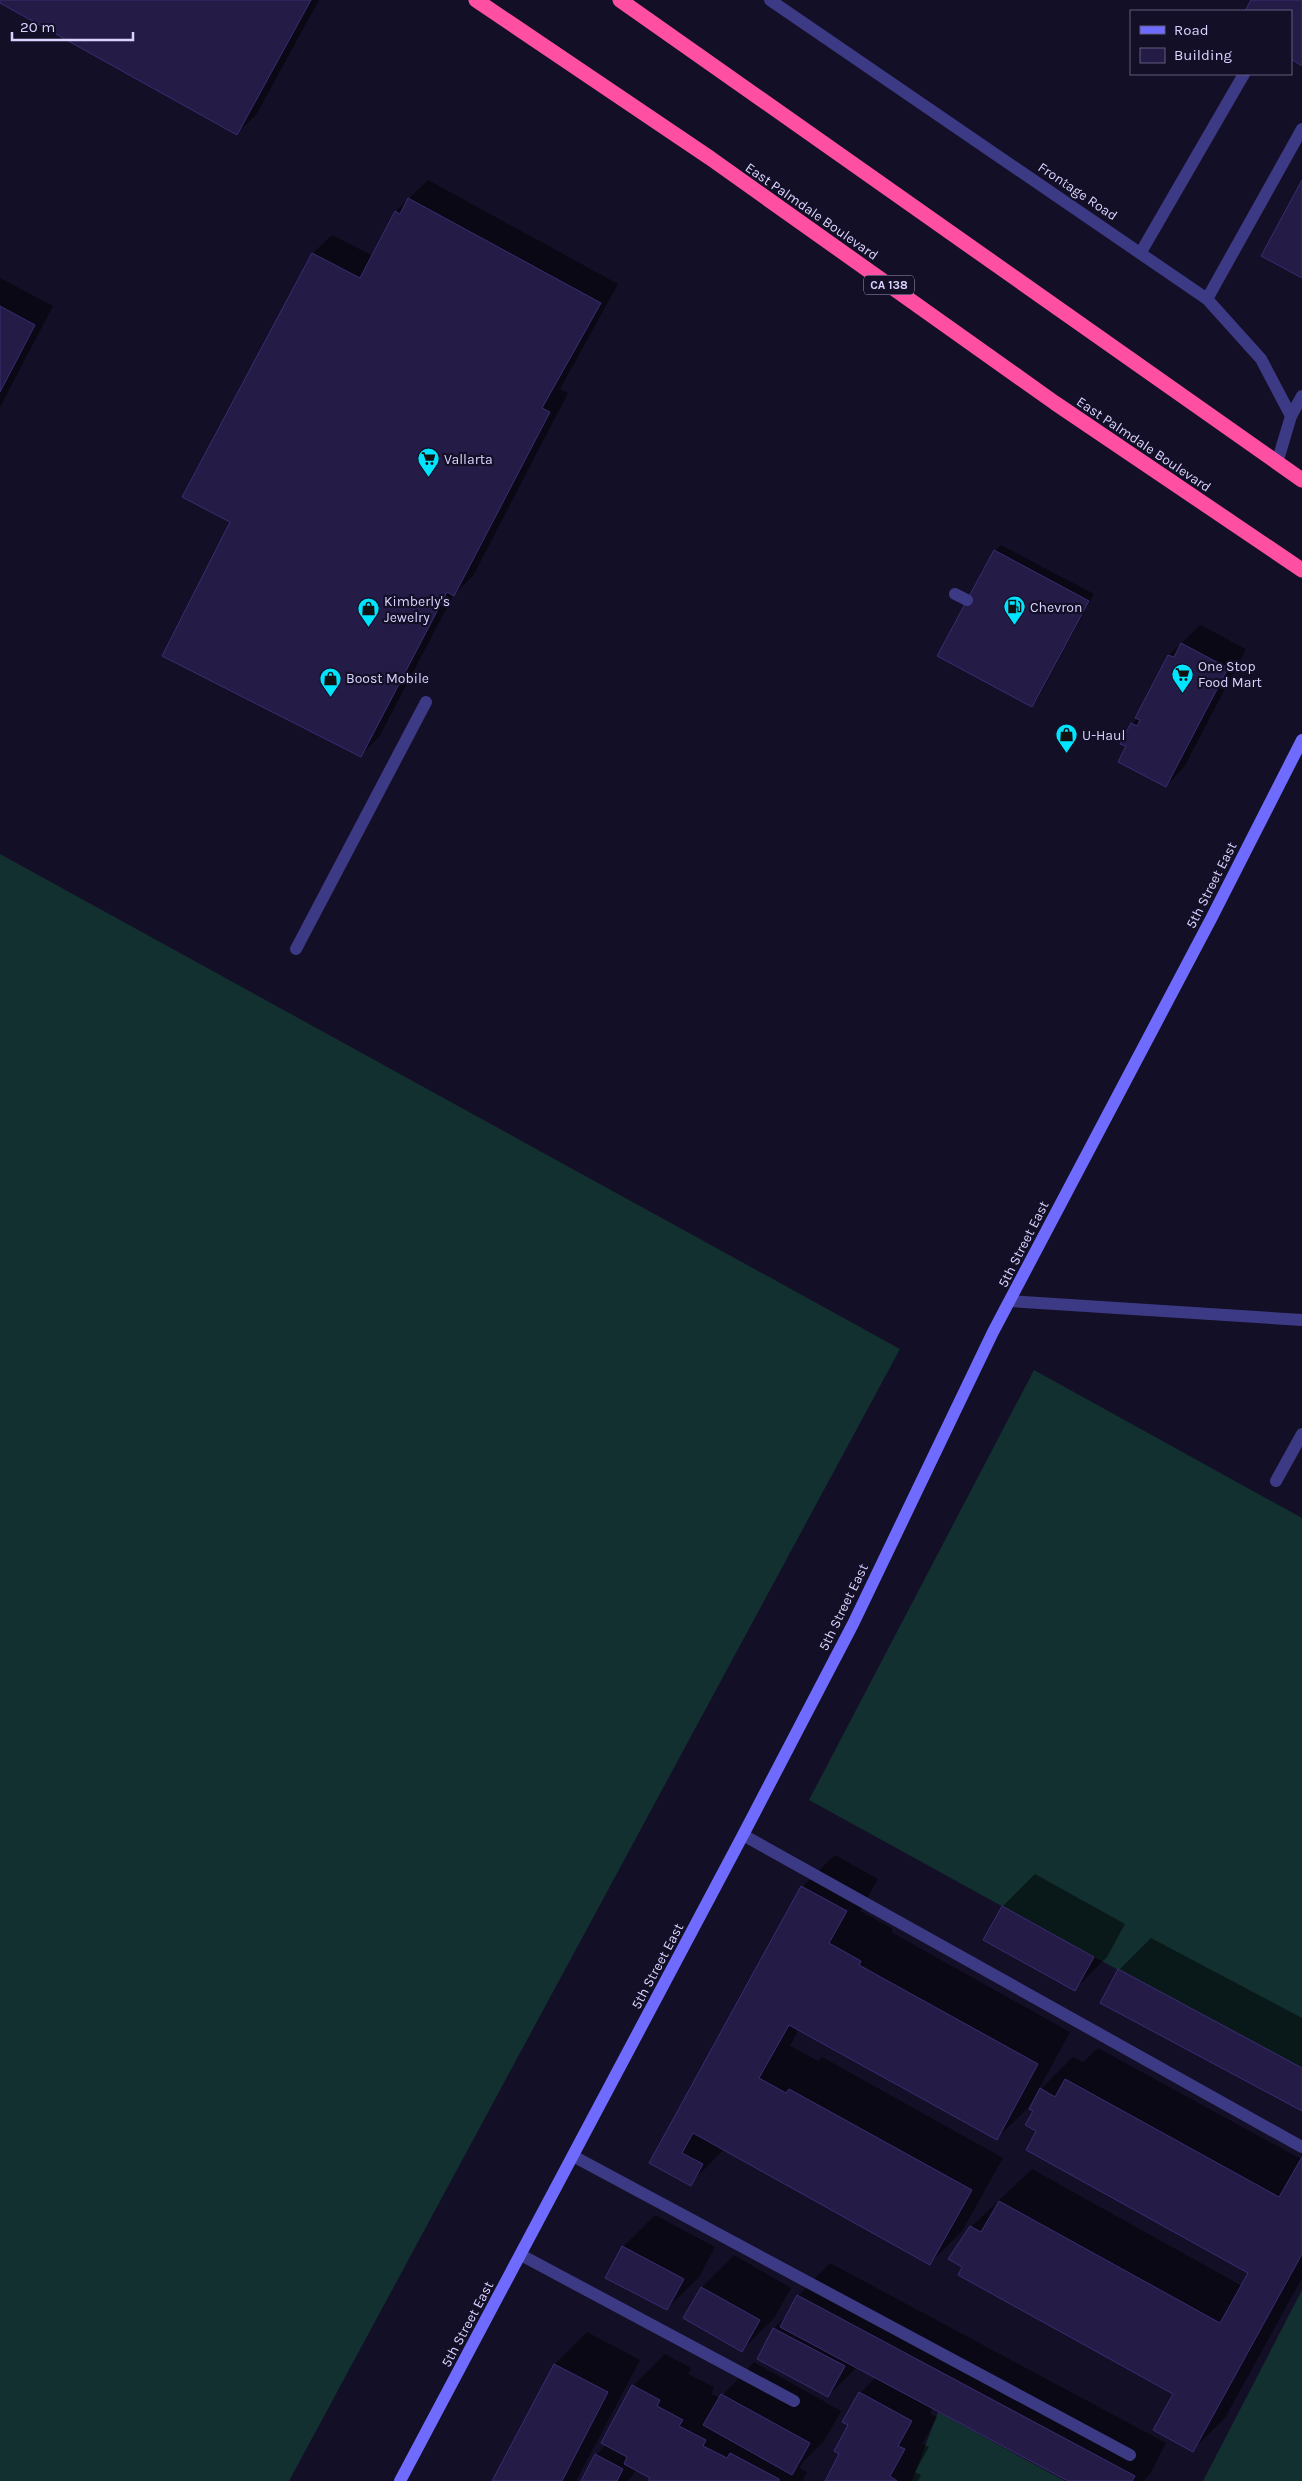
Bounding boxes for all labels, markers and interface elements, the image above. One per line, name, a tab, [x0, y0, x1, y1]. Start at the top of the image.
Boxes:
scale bar	[12, 10, 134, 42]
legend	[1130, 10, 1292, 75]
text: 20 m	[20, 18, 55, 36]
text: Road	[1174, 21, 1209, 39]
text: Building	[1174, 46, 1232, 64]
street label: East Palmdale Boulevard	[742, 159, 881, 264]
street label: Frontage Road	[1035, 159, 1121, 224]
road number: CA 138	[864, 276, 914, 294]
street label: East Palmdale Boulevard	[1073, 393, 1214, 496]
supermarket icon: Vallarta	[416, 447, 440, 478]
place label: Vallarta	[444, 451, 493, 468]
place label: Kimberly's Jewelry	[384, 593, 450, 626]
fuel station icon: Chevron	[1002, 595, 1026, 626]
shop icon: Kimberly's Jewelry	[356, 597, 380, 628]
place label: Chevron	[1030, 599, 1082, 616]
place label: One Stop Food Mart	[1198, 658, 1262, 691]
supermarket icon: One Stop Food Mart	[1170, 662, 1194, 693]
shop icon: Boost Mobile	[318, 666, 342, 697]
place label: Boost Mobile	[346, 670, 429, 687]
shop icon: U-Haul	[1054, 723, 1078, 754]
place label: U-Haul	[1082, 727, 1125, 744]
street label: 5th Street East	[1182, 839, 1241, 931]
street label: 5th Street East	[994, 1198, 1053, 1290]
street label: 5th Street East	[815, 1561, 872, 1654]
street label: 5th Street East	[628, 1920, 687, 2012]
street label: 5th Street East	[438, 2278, 497, 2370]

